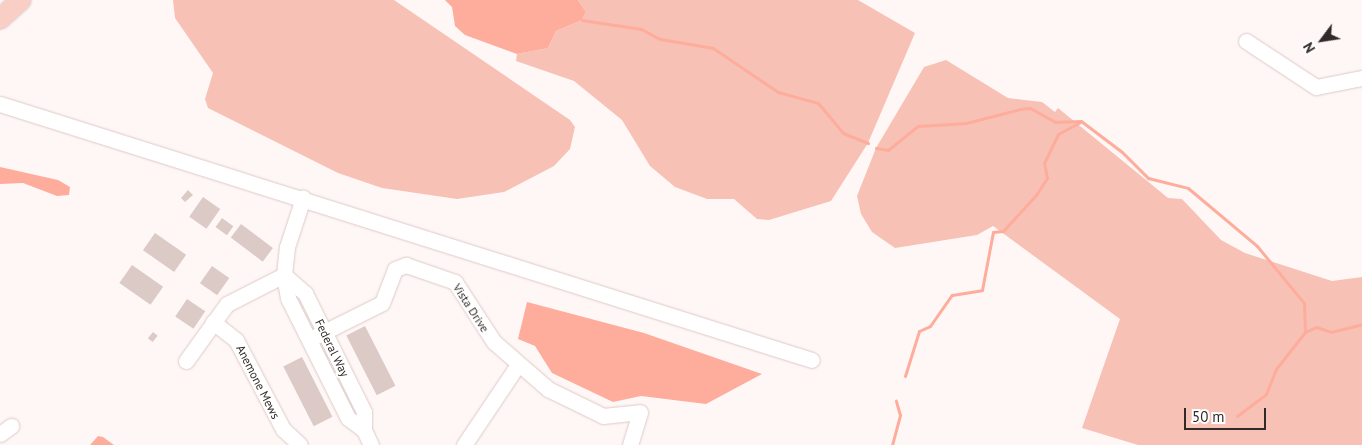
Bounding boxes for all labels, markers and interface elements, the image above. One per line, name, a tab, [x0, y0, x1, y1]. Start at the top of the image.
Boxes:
north arrow	[1297, 15, 1347, 65]
text: N	[1299, 39, 1319, 56]
street label: Vista Drive	[450, 281, 492, 335]
street label: Federal Way	[312, 317, 352, 379]
street label: Anemone Mews	[233, 343, 283, 421]
scale bar	[1187, 398, 1270, 430]
text: 50 m	[1192, 407, 1225, 426]

